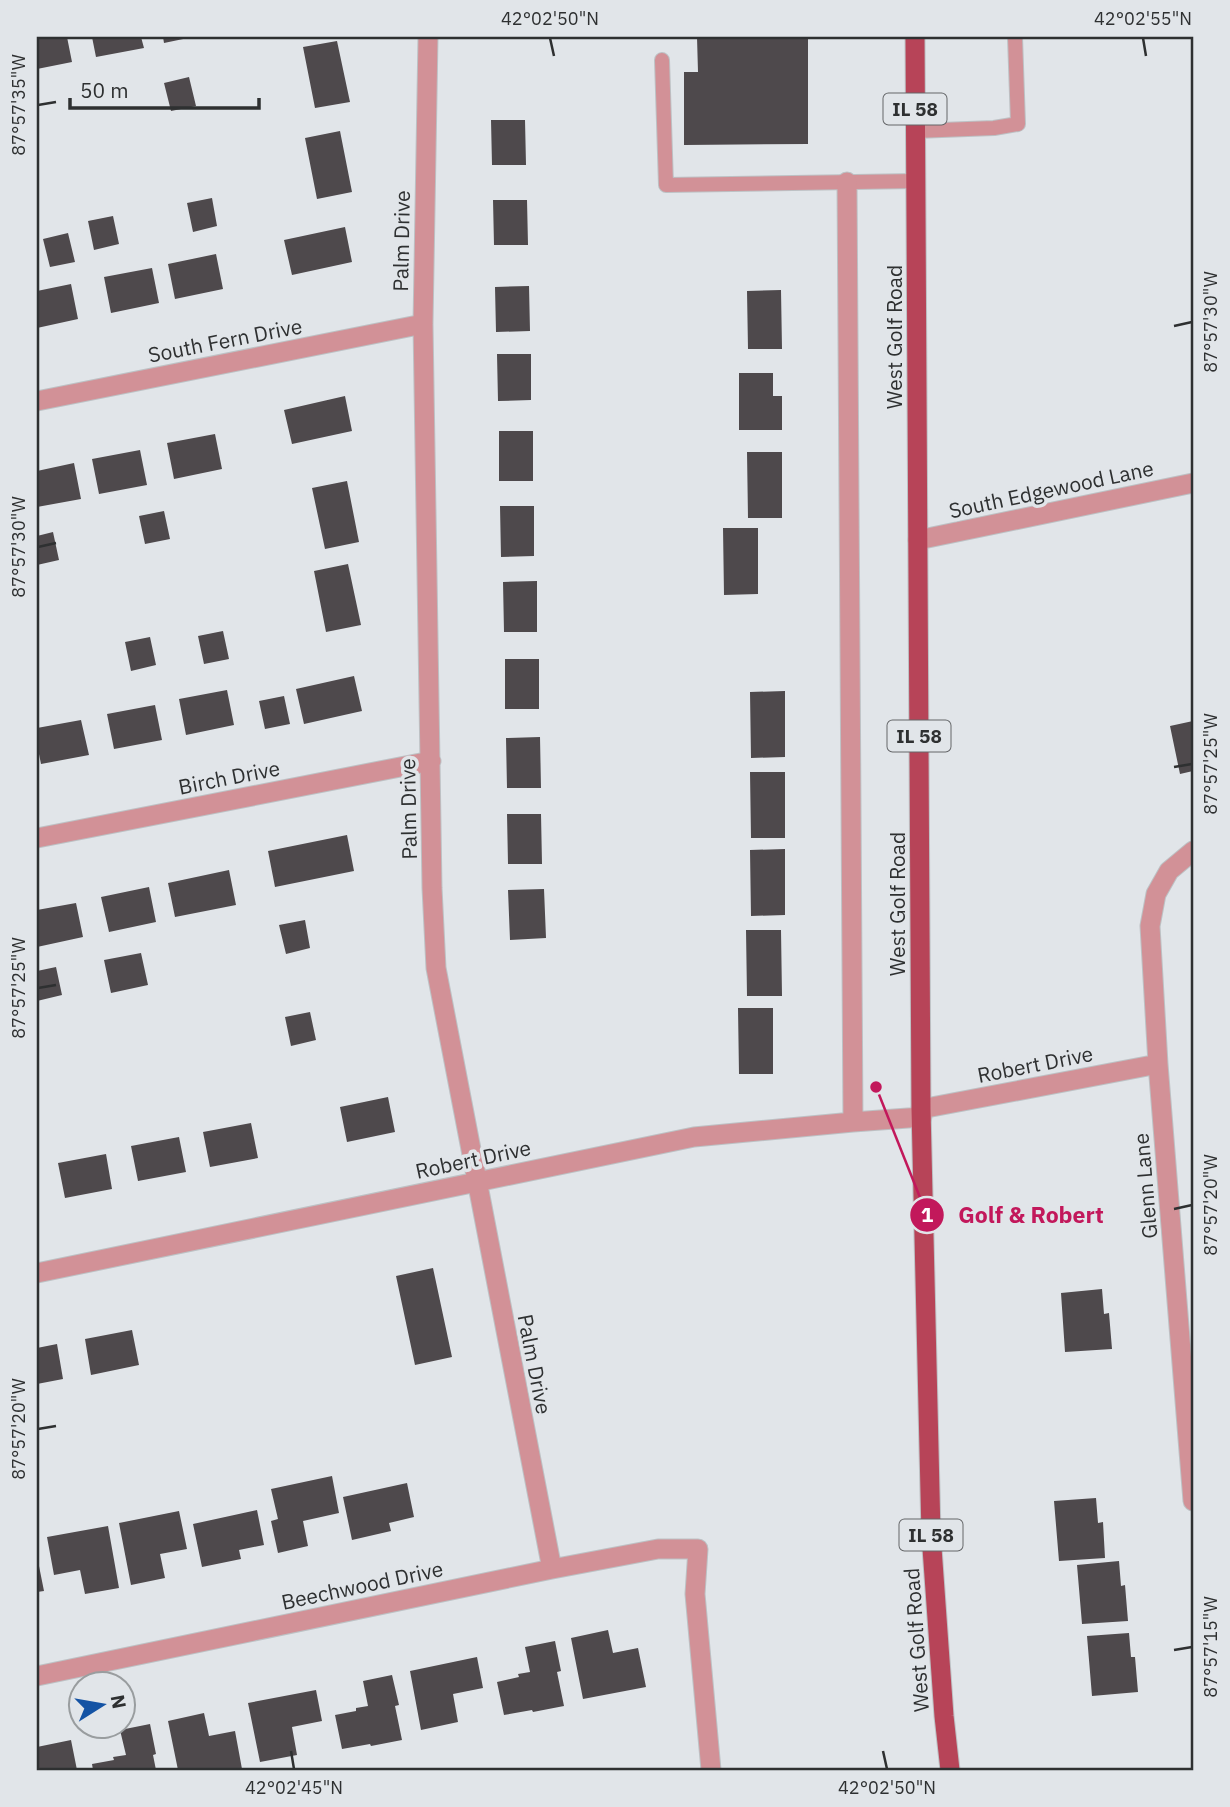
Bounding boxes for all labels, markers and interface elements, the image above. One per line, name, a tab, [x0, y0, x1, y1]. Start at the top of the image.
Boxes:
text: 42°02'50"N	[501, 7, 599, 30]
text: 42°02'55"N	[1094, 7, 1192, 30]
text: 87°57'35"W	[7, 54, 30, 156]
scale bar	[70, 66, 259, 110]
text: 50 m	[80, 76, 129, 104]
road number: IL 58	[884, 94, 946, 124]
street label: Palm Drive	[386, 190, 416, 292]
street label: West Golf Road	[880, 265, 908, 409]
text: 87°57'30"W	[1199, 271, 1222, 373]
street label: South Fern Drive	[146, 311, 304, 369]
street label: South Edgewood Lane	[946, 454, 1156, 524]
text: 87°57'30"W	[7, 496, 30, 598]
text: 87°57'25"W	[1199, 713, 1222, 815]
road number: IL 58	[888, 720, 950, 751]
street label: Birch Drive	[176, 753, 282, 801]
street label: Palm Drive	[393, 758, 423, 860]
street label: West Golf Road	[883, 832, 911, 976]
text: 87°57'25"W	[7, 937, 30, 1039]
street label: Robert Drive	[975, 1039, 1095, 1089]
street label: Glenn Lane	[1126, 1132, 1164, 1240]
street label: Robert Drive	[413, 1133, 533, 1185]
text: 87°57'20"W	[1199, 1154, 1222, 1256]
callout: Golf & Robert	[909, 1193, 1118, 1237]
text: Golf & Robert	[958, 1199, 1104, 1229]
text: 1	[921, 1200, 934, 1228]
street label: Palm Drive	[512, 1312, 558, 1416]
text: 87°57'20"W	[7, 1378, 30, 1480]
road number: IL 58	[900, 1520, 962, 1550]
street label: Beechwood Drive	[279, 1554, 445, 1616]
street label: West Golf Road	[897, 1567, 935, 1713]
text: 87°57'15"W	[1199, 1596, 1222, 1698]
north arrow	[66, 1671, 136, 1741]
text: N	[106, 1693, 132, 1711]
text: 42°02'45"N	[245, 1776, 343, 1799]
text: 42°02'50"N	[838, 1776, 936, 1799]

